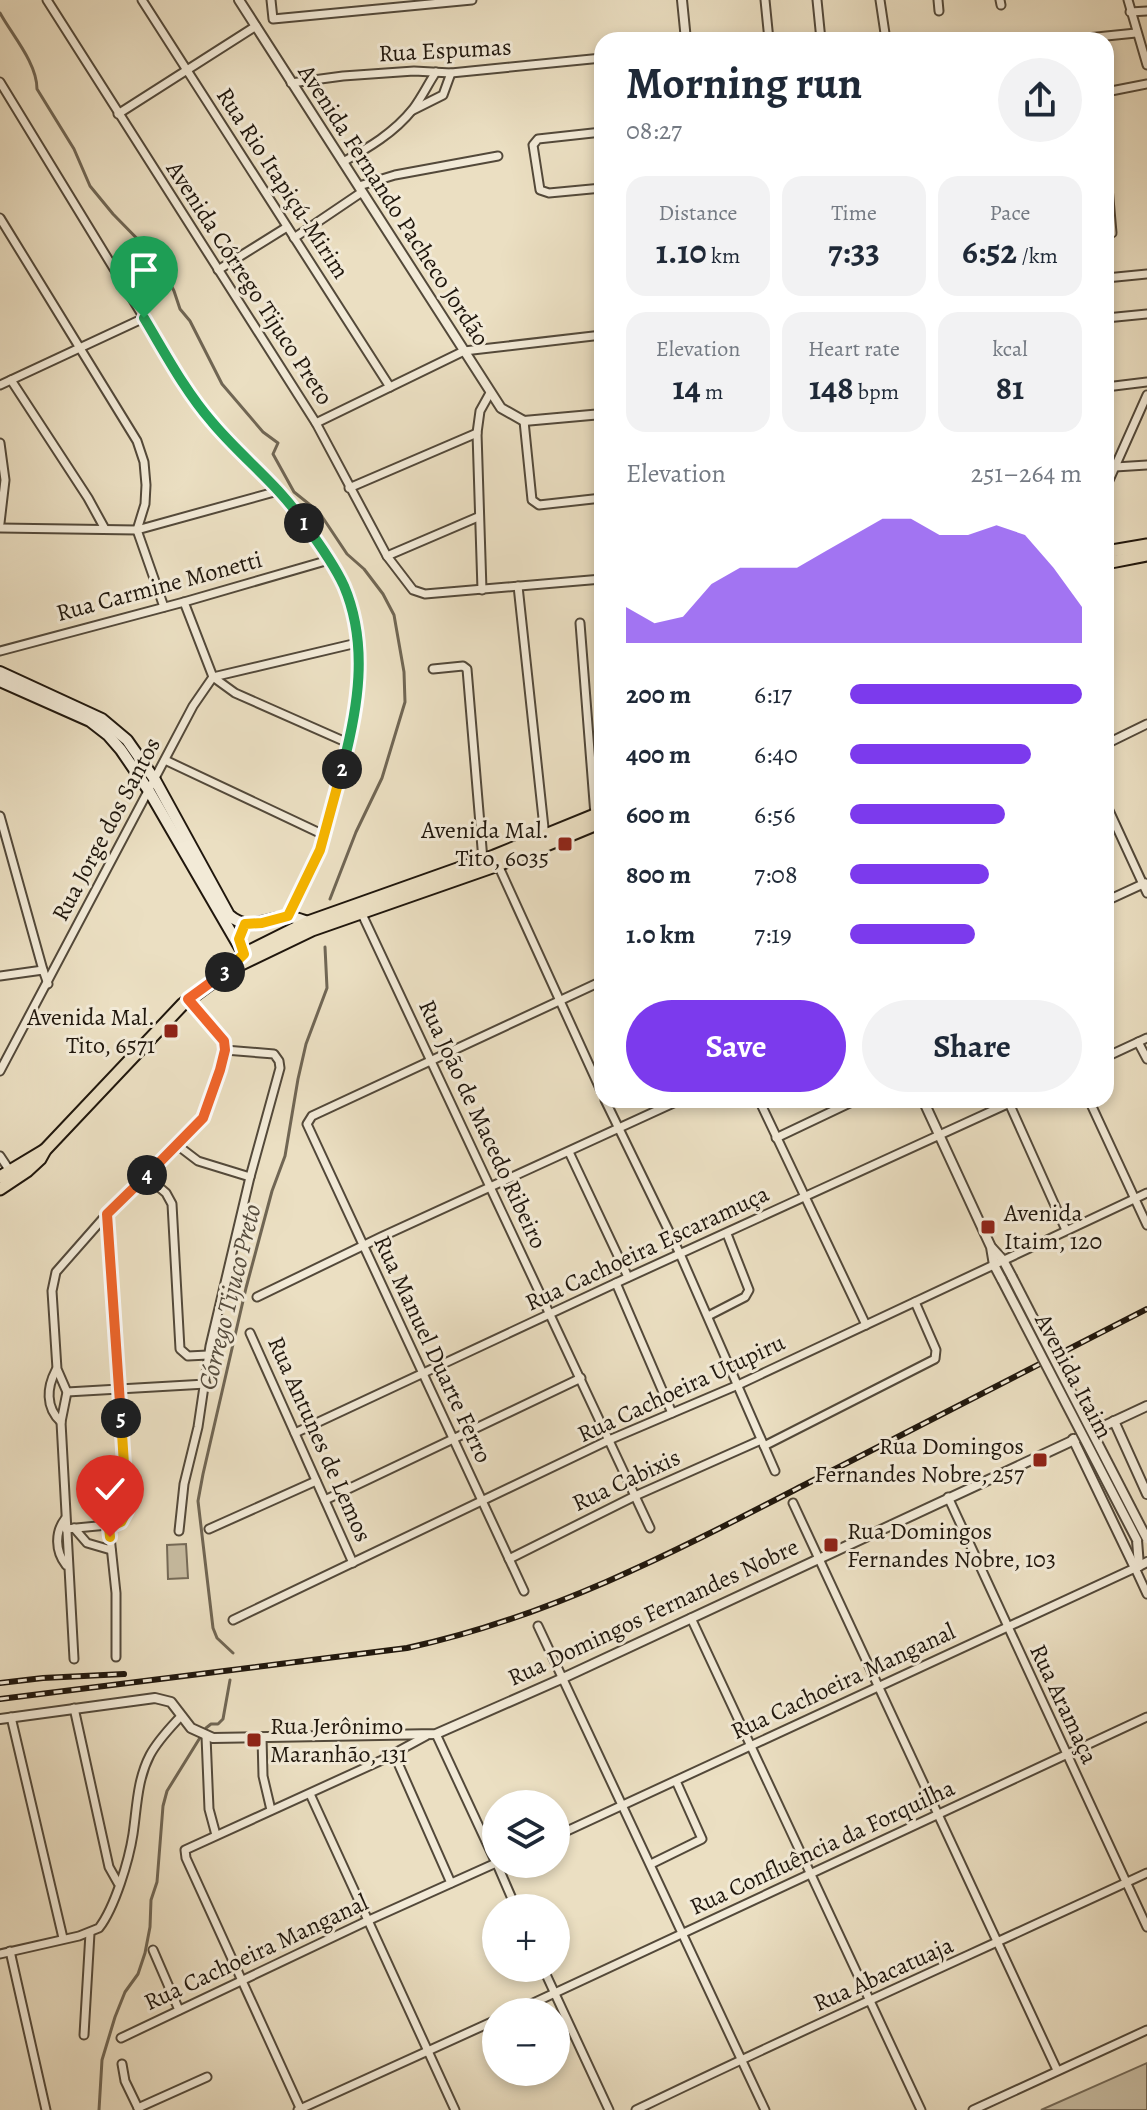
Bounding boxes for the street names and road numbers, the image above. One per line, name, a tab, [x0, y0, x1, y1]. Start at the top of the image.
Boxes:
street label: Rua Espumas	[378, 31, 512, 69]
street label: Avenida Fernando Pacheco Jordão	[290, 57, 497, 352]
street label: Rua Rio Itapiçú-Mirim	[209, 81, 357, 285]
street label: Avenida Córrego Tijuco Preto	[159, 154, 341, 411]
street label: Rua Carmine Monetti	[52, 543, 266, 629]
street label: Rua Jorge dos Santos	[44, 732, 168, 926]
street label: Rua João de Macedo Ribeiro	[411, 994, 555, 1254]
street label: Rua Cachoeira Escaramuça	[520, 1177, 775, 1319]
street label: Rua Manuel Duarte Ferro	[366, 1230, 500, 1468]
street label: Avenida Itaim	[1027, 1307, 1120, 1444]
street label: Rua Cachoeira Utupiru	[572, 1326, 790, 1450]
street label: Rua Antunes de Lemos	[260, 1331, 380, 1547]
street label: Rua Cabixis	[567, 1441, 685, 1519]
street label: Rua Domingos Fernandes Nobre	[502, 1530, 804, 1694]
street label: Rua Cachoeira Manganal	[726, 1615, 960, 1747]
street label: Rua Aramaça	[1022, 1639, 1106, 1770]
street label: Rua Confluência da Forquilha	[684, 1771, 960, 1923]
street label: Rua Cachoeira Manganal	[139, 1886, 373, 2018]
street label: Rua Abacatuaja	[808, 1929, 959, 2019]

